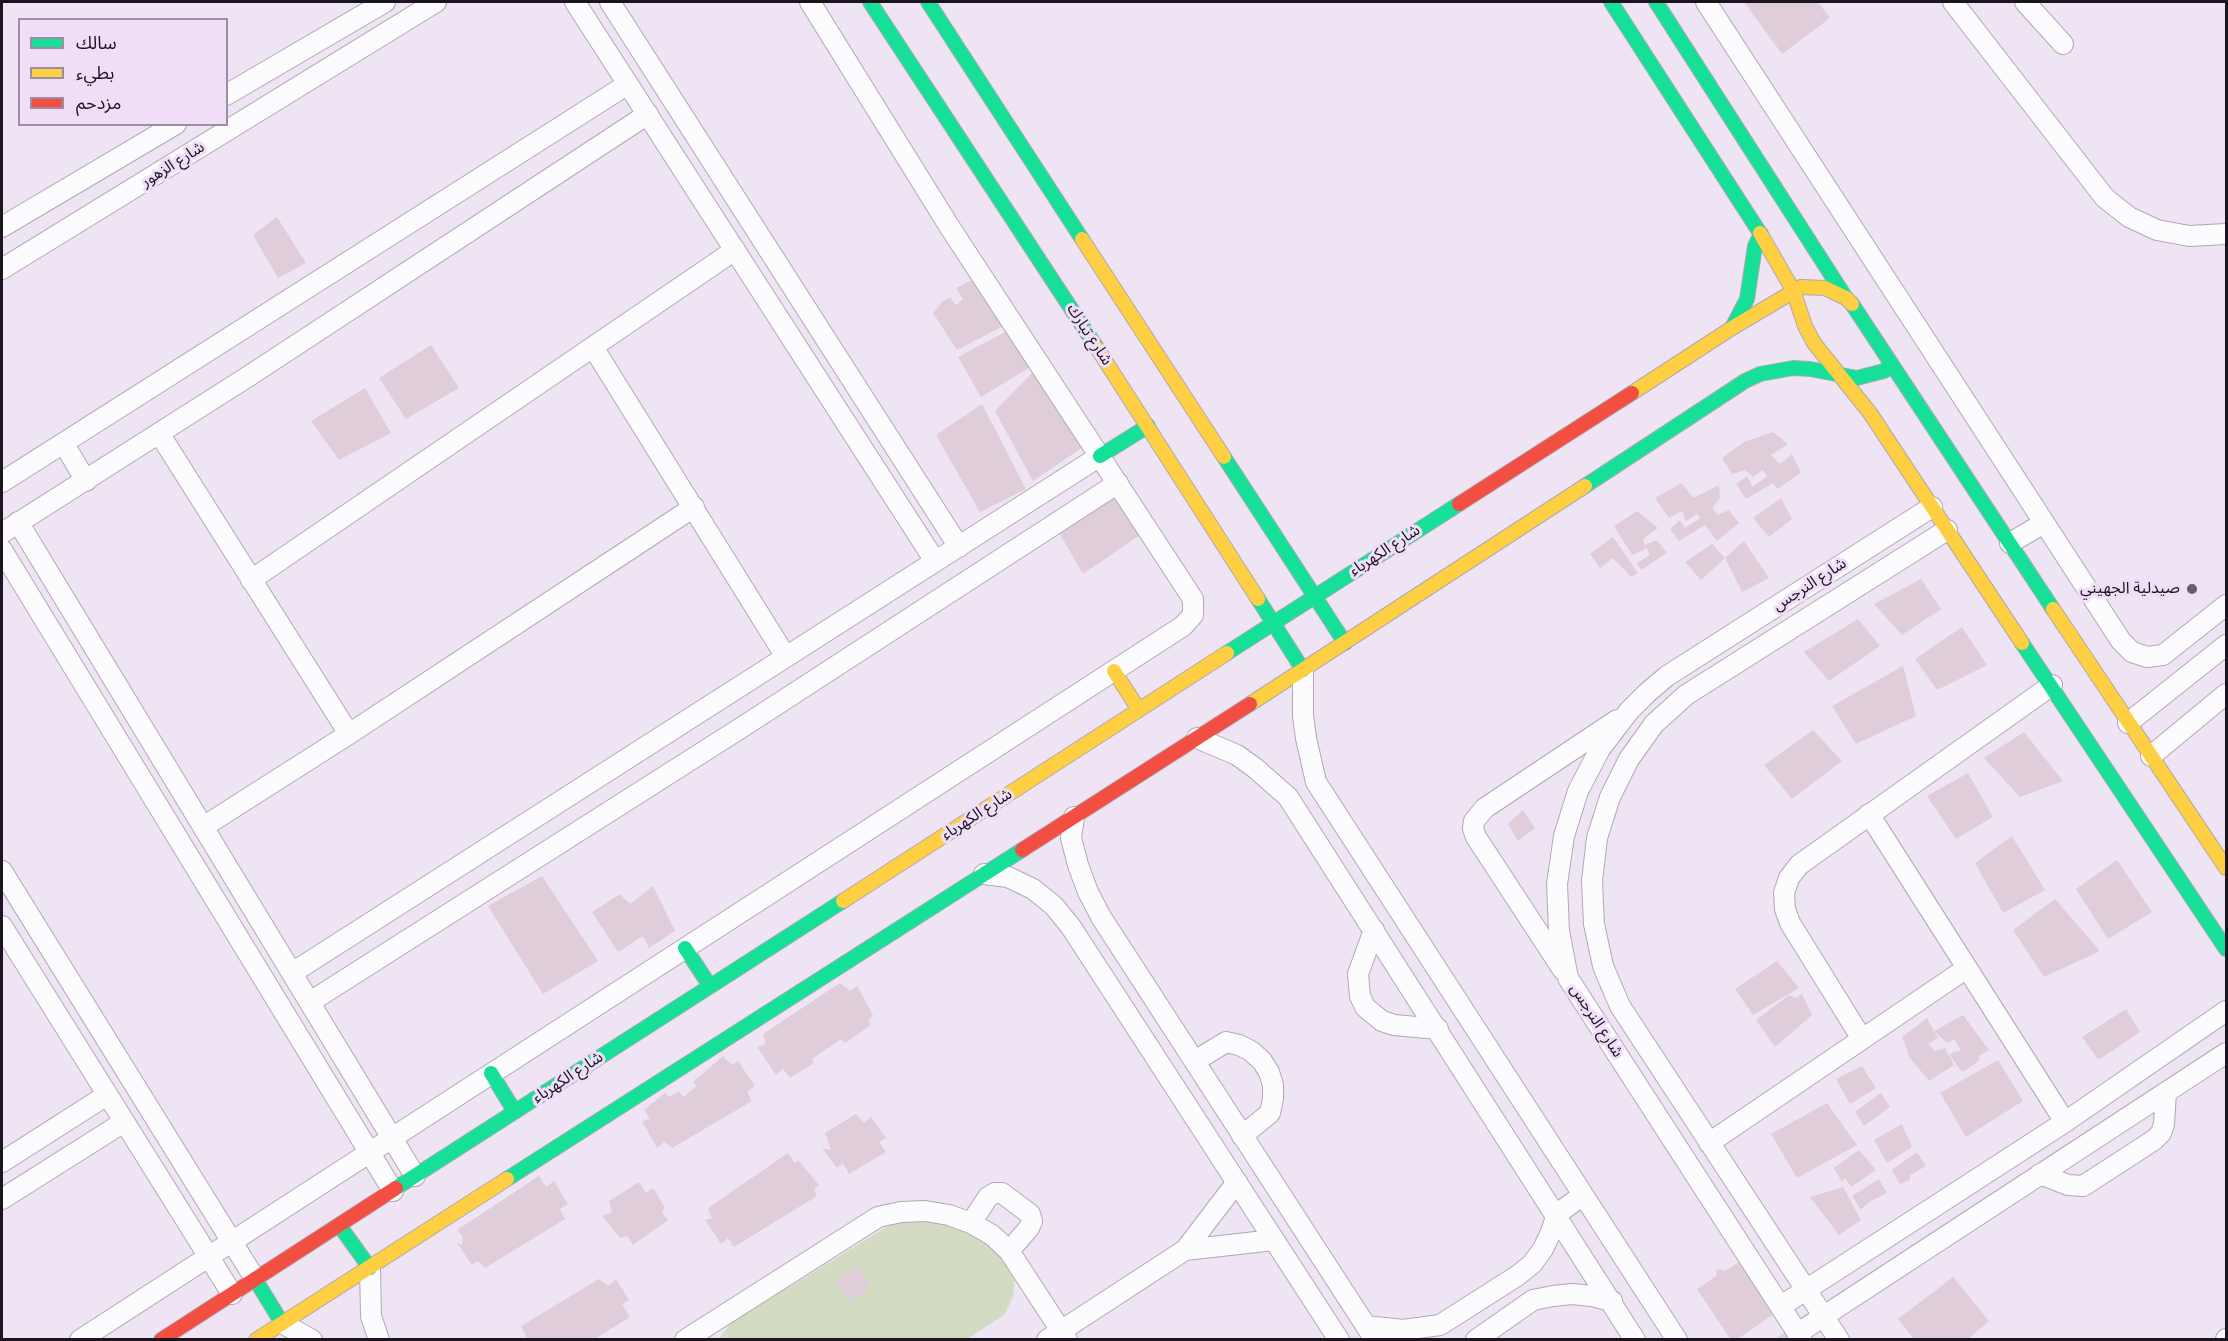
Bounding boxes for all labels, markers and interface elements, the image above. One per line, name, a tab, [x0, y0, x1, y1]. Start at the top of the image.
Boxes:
legend	[18, 18, 228, 126]
text: سالك	[76, 30, 117, 55]
text: بطيء	[76, 60, 114, 85]
text: مزدحم	[76, 90, 121, 115]
street label: شارع الزهور	[138, 138, 208, 192]
street label: شارع تبارك	[1062, 301, 1116, 369]
street label: شارع الكهرباء	[1346, 521, 1424, 581]
street label: شارع النرجس	[1770, 554, 1850, 616]
place label: صيدلية الجهيني	[2080, 579, 2180, 599]
marker: صيدلية الجهيني	[2185, 582, 2199, 596]
street label: شارع الكهرباء	[938, 785, 1016, 845]
street label: شارع النرجس	[1565, 981, 1627, 1061]
street label: شارع الكهرباء	[529, 1048, 607, 1108]

